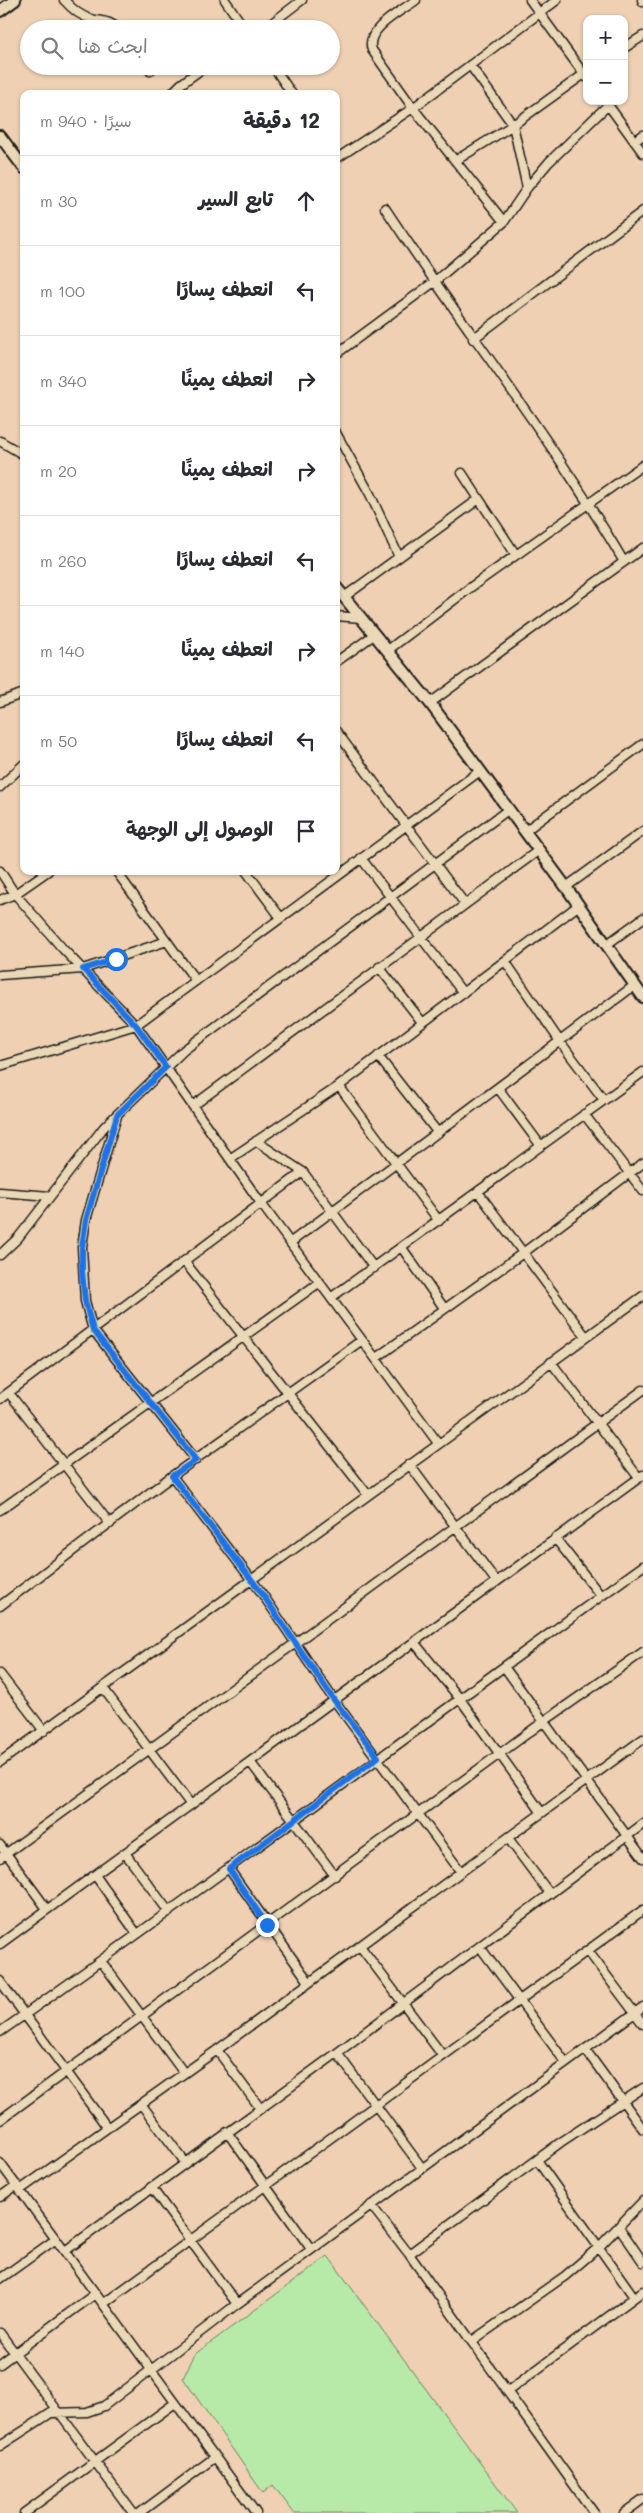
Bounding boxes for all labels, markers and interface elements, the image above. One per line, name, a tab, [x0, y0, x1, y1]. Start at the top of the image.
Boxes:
map controls	[583, 15, 628, 105]
button: +	[583, 15, 628, 60]
search box	[20, 20, 340, 75]
text: ابحث هنا	[78, 33, 148, 58]
icon: search	[38, 34, 66, 62]
button: −	[583, 60, 628, 105]
text: 12 دقيقة	[243, 106, 320, 133]
text: سيرًا · 940 m	[40, 110, 132, 131]
text: تابع السير	[198, 186, 273, 211]
icon: ahead	[292, 187, 320, 215]
text: 30 m	[40, 190, 77, 211]
text: انعطف يسارًا	[176, 276, 273, 301]
icon: left	[292, 277, 320, 305]
text: 100 m	[40, 280, 85, 301]
text: انعطف يمينًا	[181, 366, 273, 391]
icon: right	[292, 367, 320, 395]
text: 340 m	[40, 370, 87, 391]
text: انعطف يمينًا	[181, 456, 273, 481]
icon: right	[292, 457, 320, 485]
text: 20 m	[40, 460, 77, 481]
text: انعطف يسارًا	[176, 546, 273, 571]
icon: left	[292, 547, 320, 575]
text: 260 m	[40, 550, 86, 571]
text: انعطف يمينًا	[181, 636, 273, 661]
icon: right	[292, 637, 320, 665]
text: 140 m	[40, 640, 84, 661]
text: انعطف يسارًا	[176, 726, 273, 751]
icon: left	[292, 727, 320, 755]
text: 50 m	[40, 730, 77, 751]
text: الوصول إلى الوجهة	[126, 816, 273, 841]
icon: arrive	[292, 817, 320, 845]
route start	[105, 948, 128, 971]
route end	[256, 1914, 279, 1937]

